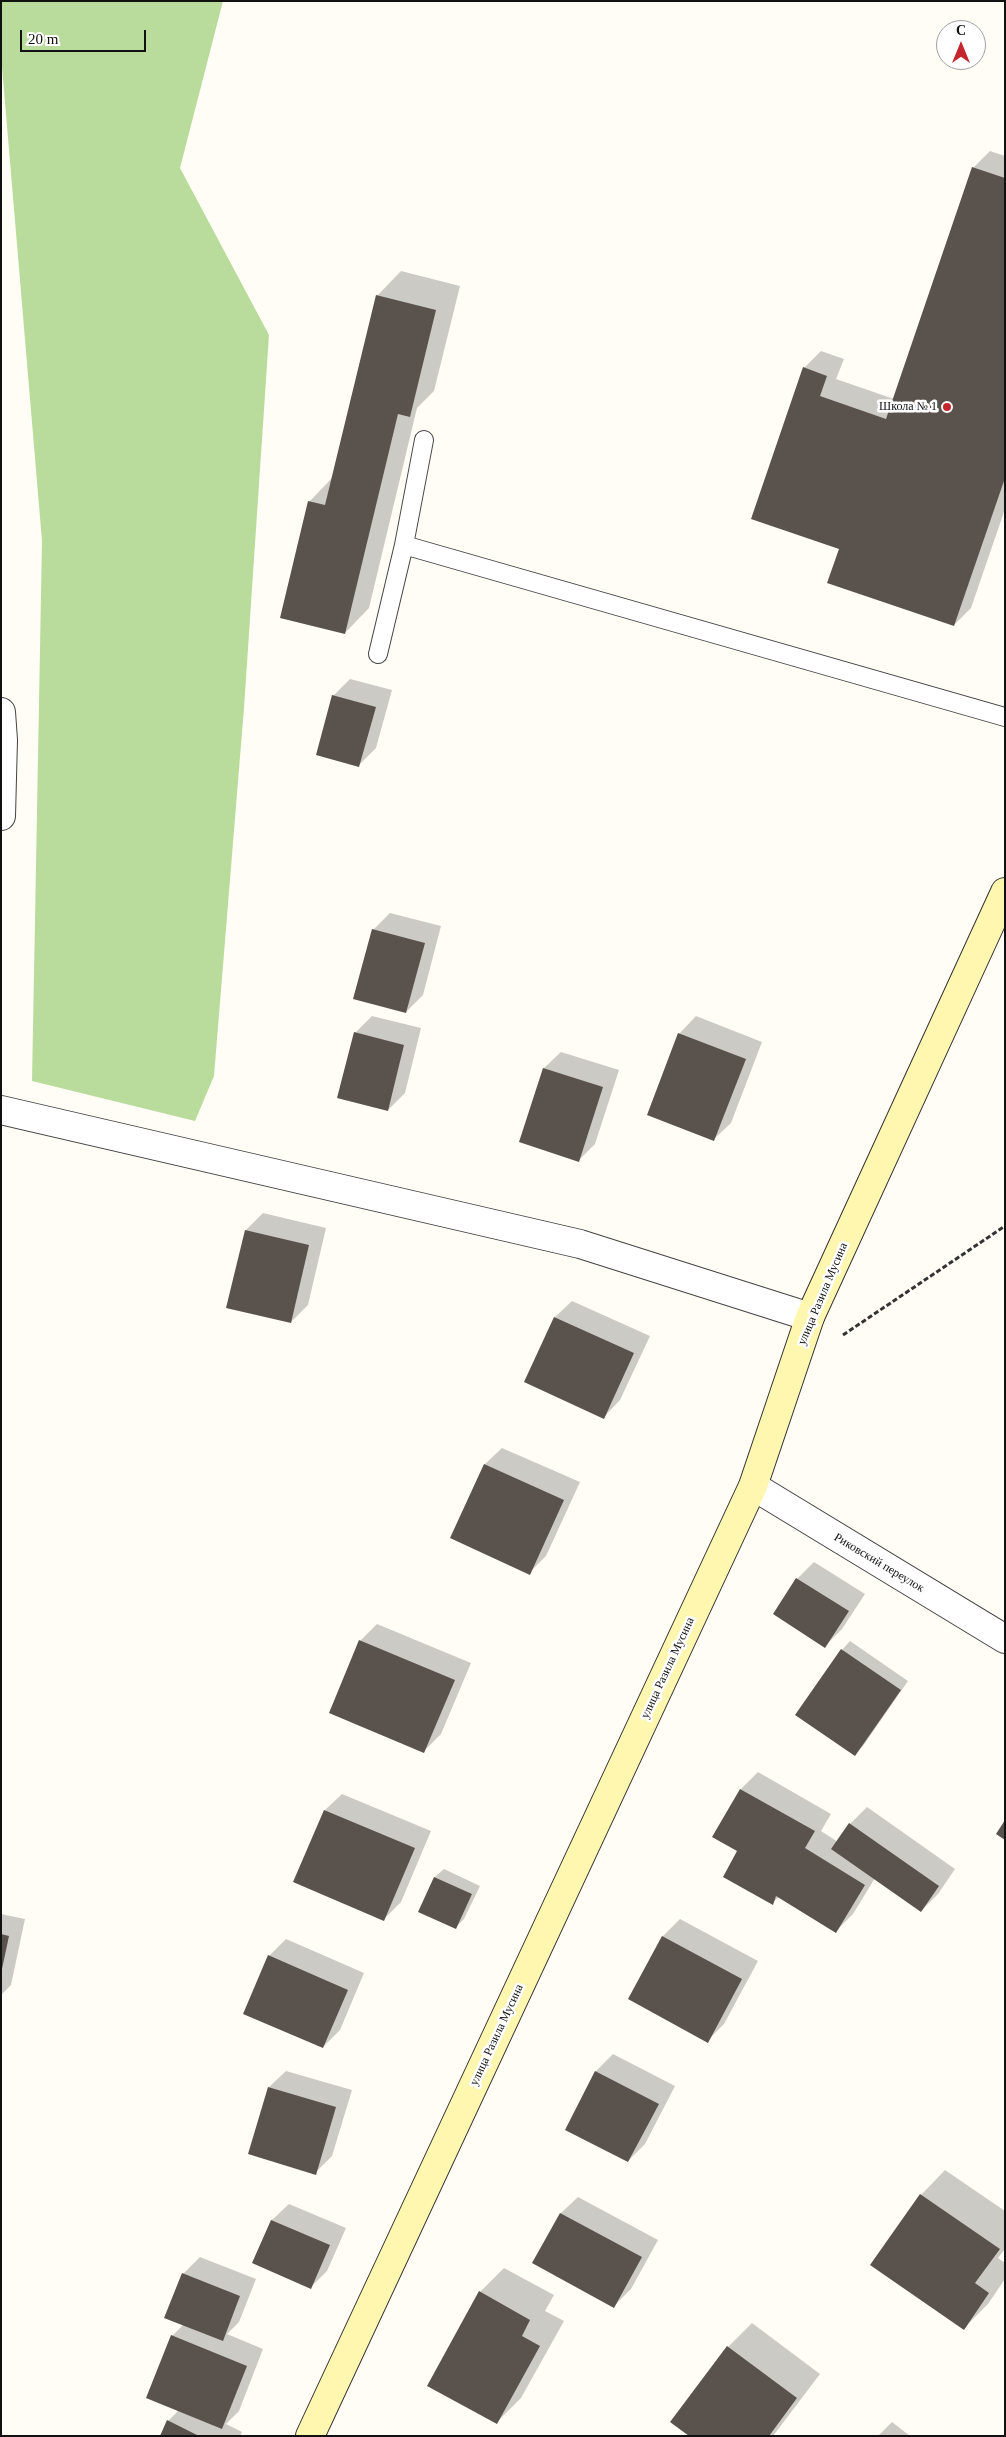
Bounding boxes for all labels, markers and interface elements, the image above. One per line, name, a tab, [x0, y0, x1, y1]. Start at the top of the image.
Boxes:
scale bar	[22, 20, 149, 52]
north arrow	[936, 20, 986, 70]
text: С	[956, 23, 966, 38]
text: 20 m	[28, 31, 58, 47]
place label: Школа № 1	[879, 400, 937, 414]
marker: Школа № 1	[941, 401, 953, 413]
street label: улица Разила Мусина	[795, 1241, 851, 1347]
street label: Риковский переулок	[831, 1530, 927, 1596]
street label: улица Разила Мусина	[638, 1615, 698, 1721]
street label: улица Разила Мусина	[467, 1982, 527, 2088]

